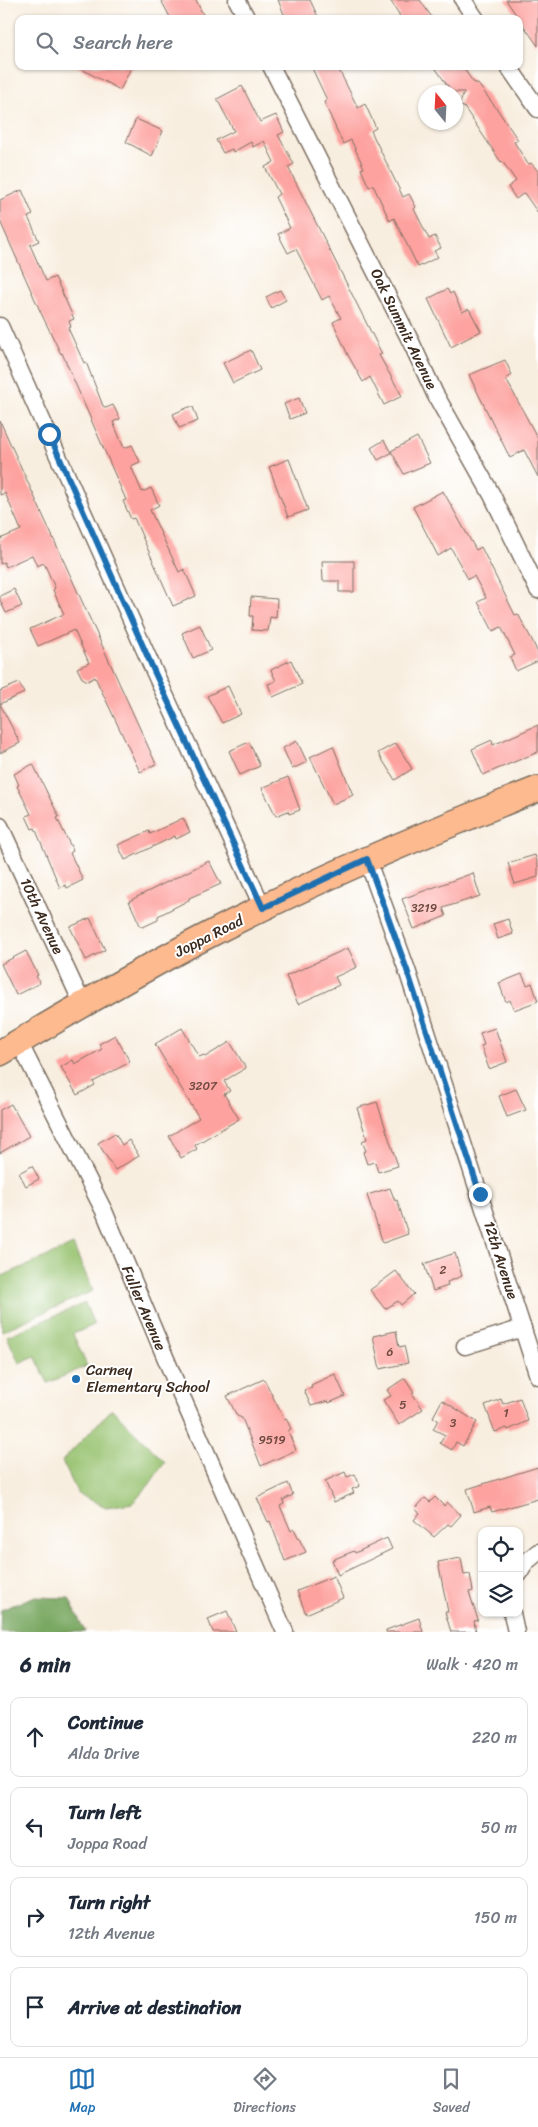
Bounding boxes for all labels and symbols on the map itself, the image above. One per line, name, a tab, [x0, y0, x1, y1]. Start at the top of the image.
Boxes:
north arrow	[418, 85, 463, 130]
street label: Oak Summit Avenue	[363, 264, 445, 394]
route start	[38, 423, 61, 446]
street label: 10th Avenue	[13, 873, 71, 959]
house number: 3219	[411, 897, 437, 919]
street label: Joppa Road	[169, 907, 249, 965]
house number: 3207	[189, 1075, 218, 1097]
route end	[469, 1183, 492, 1206]
street label: 12th Avenue	[476, 1217, 526, 1303]
house number: 2	[440, 1259, 447, 1281]
street label: Fuller Avenue	[114, 1261, 174, 1355]
house number: 6	[387, 1341, 394, 1363]
place label: Carney Elementary School	[86, 1357, 211, 1400]
marker: Carney Elementary School	[70, 1373, 82, 1385]
house number: 5	[399, 1394, 407, 1416]
house number: 1	[503, 1402, 509, 1424]
house number: 3	[450, 1412, 457, 1434]
house number: 9519	[258, 1429, 286, 1451]

